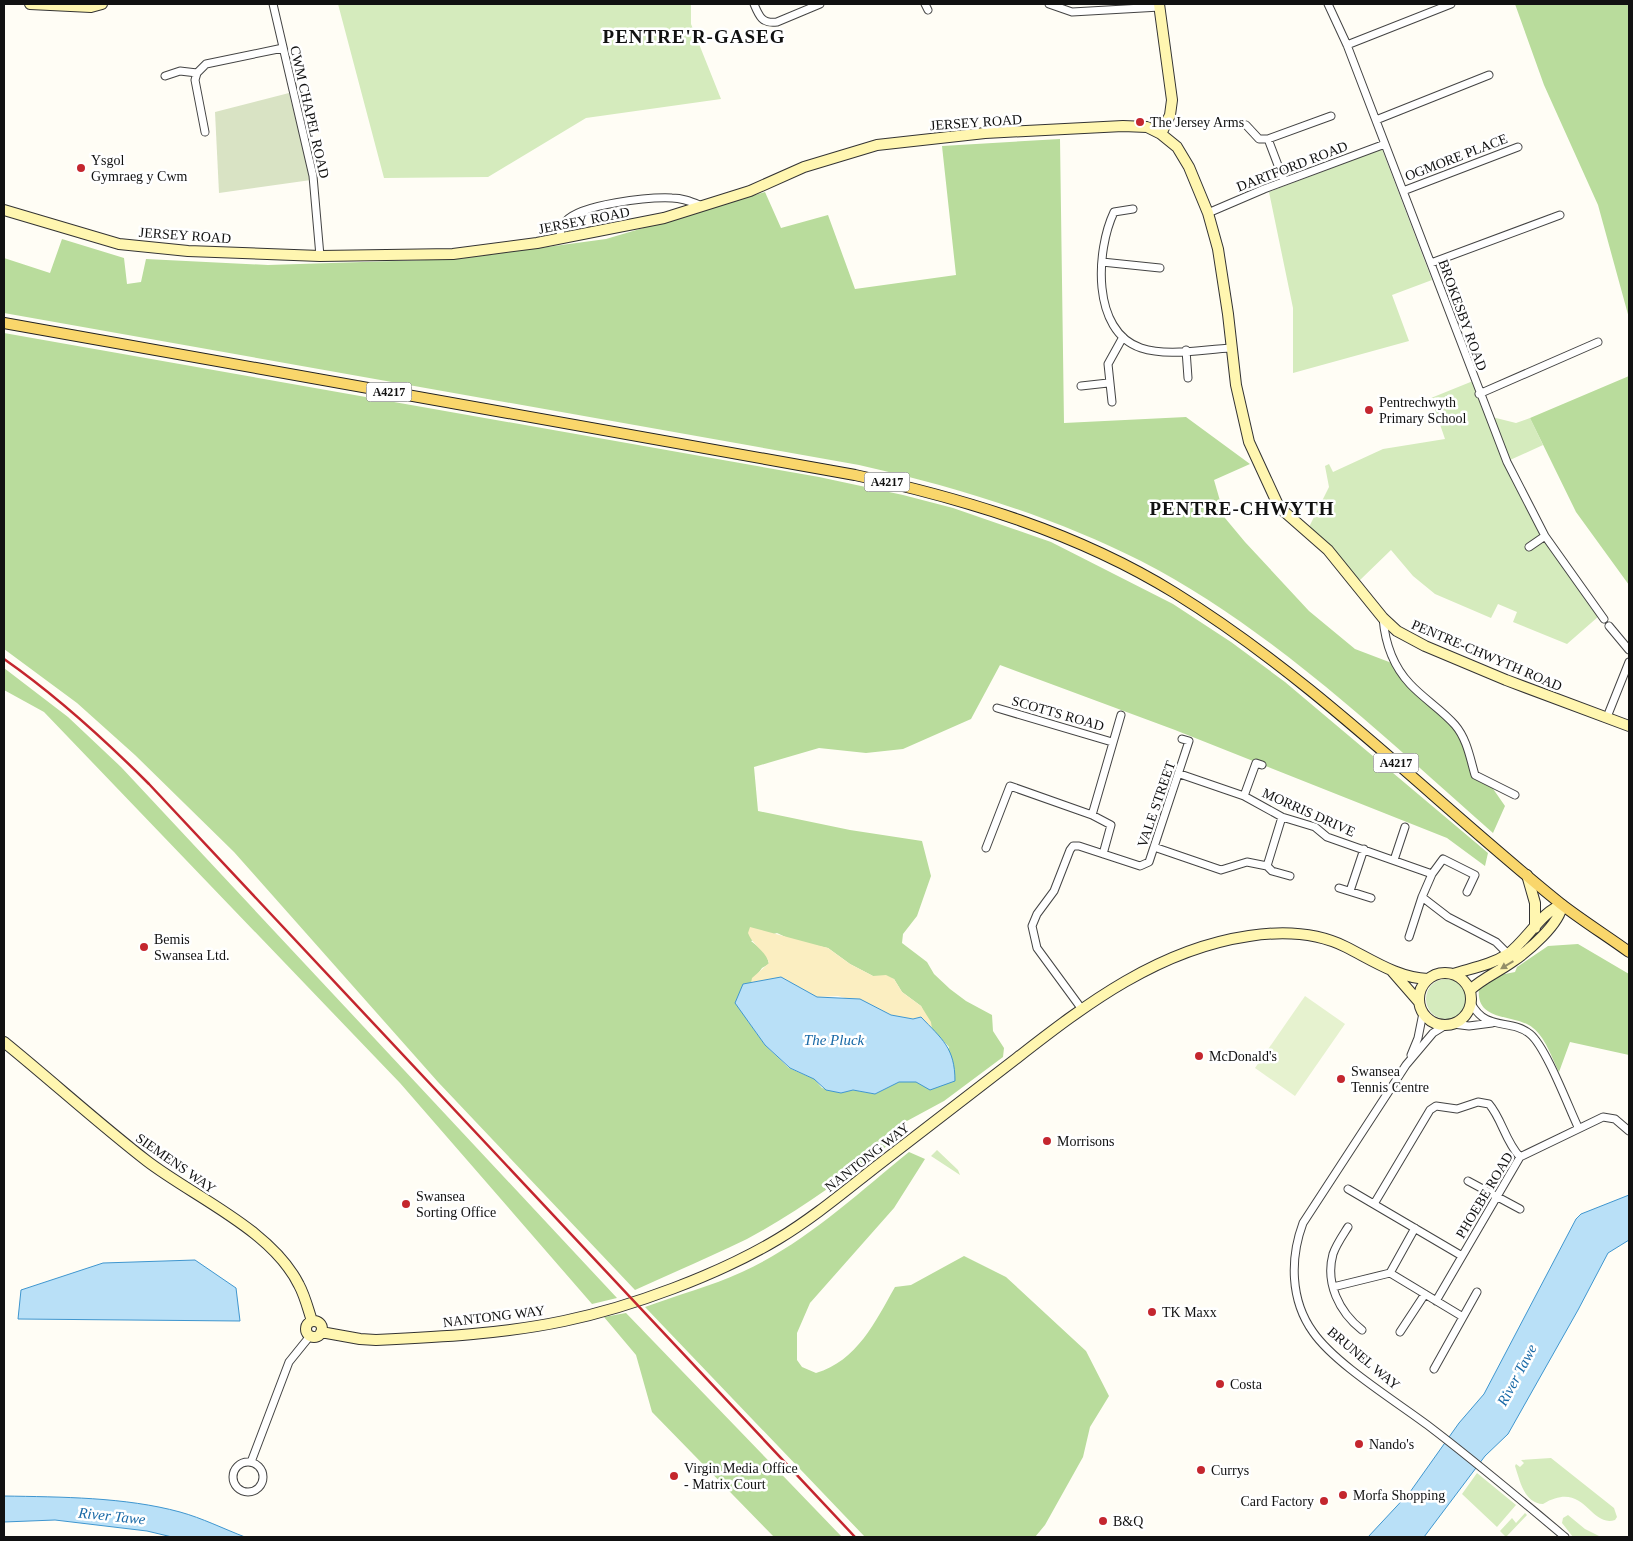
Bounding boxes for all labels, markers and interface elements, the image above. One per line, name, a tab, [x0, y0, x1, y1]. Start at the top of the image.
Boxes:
district label: PENTRE'R-GASEG	[603, 26, 785, 47]
street label: CWM CHAPEL ROAD	[287, 44, 332, 180]
street label: JERSEY ROAD	[929, 112, 1023, 133]
place label: The Jersey Arms	[1150, 115, 1244, 130]
marker: The Jersey Arms	[1134, 116, 1146, 128]
street label: OGMORE PLACE	[1403, 131, 1510, 184]
street label: DARTFORD ROAD	[1235, 138, 1350, 195]
place label: Ysgol Gymraeg y Cwm	[91, 153, 188, 184]
marker: Ysgol Gymraeg y Cwm	[75, 162, 87, 174]
street label: JERSEY ROAD	[537, 204, 631, 237]
street label: JERSEY ROAD	[138, 225, 232, 246]
street label: BROKESBY ROAD	[1435, 257, 1490, 373]
road number: A4217	[366, 382, 412, 402]
place label: Pentrechwyth Primary School	[1379, 395, 1467, 426]
marker: Pentrechwyth Primary School	[1363, 404, 1375, 416]
road number: A4217	[864, 472, 910, 492]
district label: PENTRE-CHWYTH	[1149, 498, 1335, 519]
street label: PENTRE-CHWYTH ROAD	[1409, 617, 1564, 694]
street label: SCOTTS ROAD	[1010, 693, 1106, 734]
road number: A4217	[1374, 754, 1418, 772]
street label: VALE STREET	[1135, 759, 1178, 849]
street label: MORRIS DRIVE	[1260, 785, 1358, 840]
place label: Bemis Swansea Ltd.	[154, 932, 229, 963]
marker: Bemis Swansea Ltd.	[138, 941, 150, 953]
one-way arrow	[1500, 960, 1513, 969]
water label: The Pluck	[804, 1032, 865, 1048]
place label: McDonald's	[1209, 1049, 1277, 1064]
marker: McDonald's	[1193, 1050, 1205, 1062]
place label: Swansea Tennis Centre	[1351, 1064, 1429, 1095]
marker: Swansea Tennis Centre	[1335, 1073, 1347, 1085]
street label: NANTONG WAY	[822, 1120, 912, 1195]
street label: SIEMENS WAY	[133, 1130, 218, 1196]
place label: Morrisons	[1057, 1134, 1115, 1149]
marker: Morrisons	[1041, 1135, 1053, 1147]
street label: PHOEBE ROAD	[1453, 1150, 1516, 1241]
place label: Swansea Sorting Office	[416, 1189, 496, 1220]
marker: Swansea Sorting Office	[400, 1198, 412, 1210]
street label: NANTONG WAY	[442, 1303, 546, 1330]
place label: TK Maxx	[1162, 1305, 1217, 1320]
marker: TK Maxx	[1146, 1306, 1158, 1318]
street label: BRUNEL WAY	[1325, 1324, 1403, 1393]
water label: River Tawe	[1494, 1341, 1540, 1409]
place label: Costa	[1230, 1377, 1263, 1392]
marker: Costa	[1214, 1378, 1226, 1390]
place label: Nando's	[1369, 1437, 1414, 1452]
marker: Nando's	[1353, 1438, 1365, 1450]
place label: Virgin Media Office - Matrix Court	[684, 1461, 798, 1492]
place label: Currys	[1211, 1463, 1249, 1478]
marker: Currys	[1195, 1464, 1207, 1476]
marker: Virgin Media Office - Matrix Court	[668, 1470, 680, 1482]
place label: Morfa Shopping	[1353, 1488, 1445, 1503]
marker: Morfa Shopping	[1337, 1489, 1349, 1501]
place label: Card Factory	[1241, 1494, 1314, 1509]
marker: Card Factory	[1318, 1495, 1330, 1507]
water label: River Tawe	[77, 1504, 147, 1528]
place label: B&Q	[1113, 1514, 1143, 1529]
marker: B&Q	[1097, 1515, 1109, 1527]

